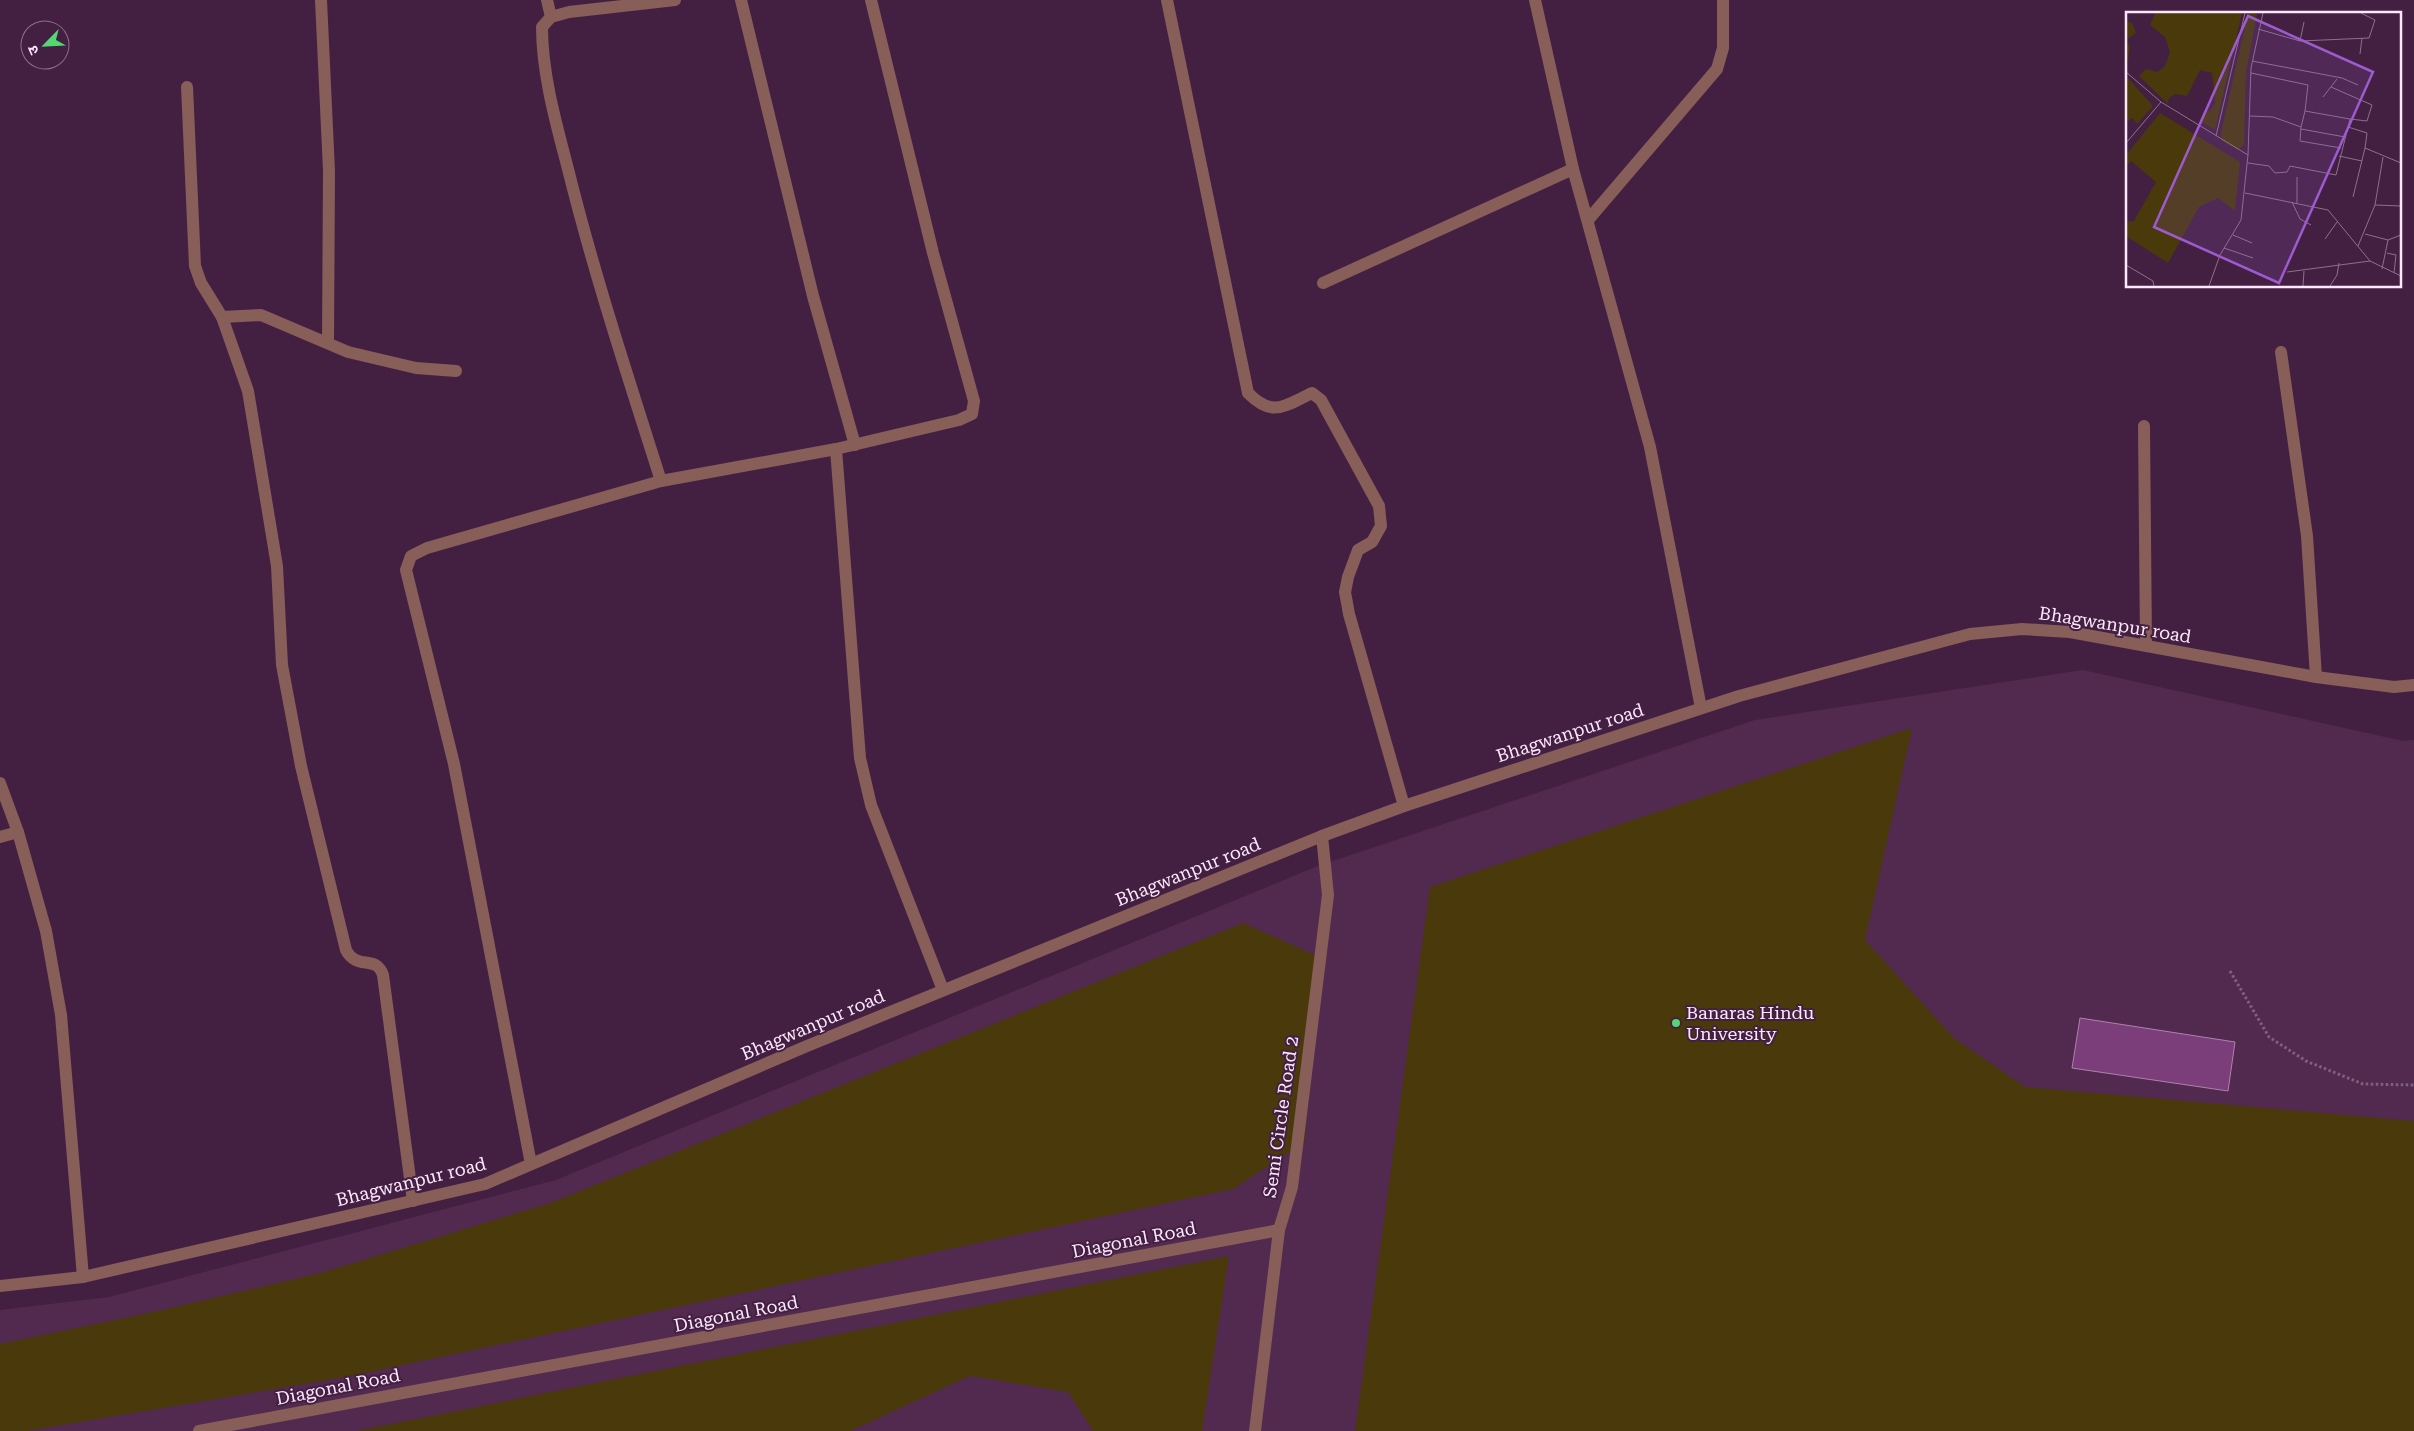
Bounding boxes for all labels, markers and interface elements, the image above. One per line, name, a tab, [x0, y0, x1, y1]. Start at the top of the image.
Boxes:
inset map	[2126, 12, 2402, 288]
north arrow	[20, 20, 70, 70]
text: उ	[24, 43, 42, 57]
street label: Bhagwanpur road	[2037, 602, 2193, 647]
street label: Bhagwanpur road	[1493, 699, 1647, 766]
street label: Bhagwanpur road	[1112, 833, 1264, 910]
street label: Bhagwanpur road	[738, 985, 888, 1064]
place label: Banaras Hindu University	[1686, 1002, 1814, 1044]
marker: Banaras Hindu University	[1670, 1017, 1682, 1029]
street label: Semi Circle Road 2	[1259, 1035, 1302, 1199]
street label: Bhagwanpur road	[334, 1153, 489, 1210]
street label: Diagonal Road	[1070, 1217, 1198, 1262]
street label: Diagonal Road	[672, 1291, 800, 1336]
street label: Diagonal Road	[274, 1364, 402, 1409]

